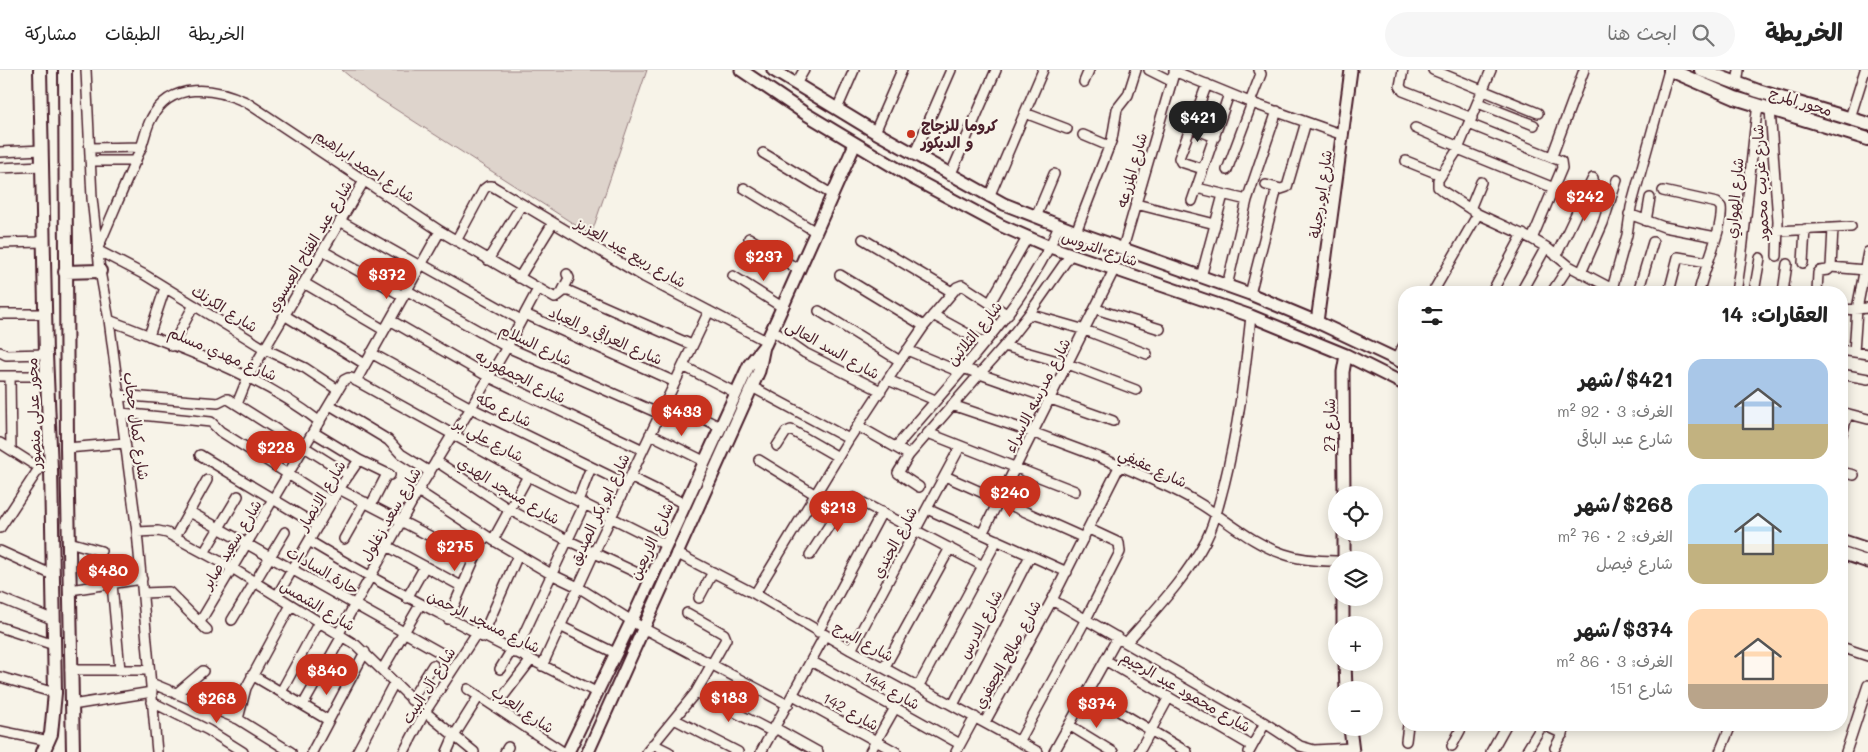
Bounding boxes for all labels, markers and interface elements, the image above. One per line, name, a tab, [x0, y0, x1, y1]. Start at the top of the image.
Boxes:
search box	[1385, 12, 1735, 57]
text: الخريطة	[1765, 16, 1843, 47]
text: ابحث هنا	[1607, 20, 1677, 45]
text: مشاركة	[25, 21, 77, 45]
text: الطبقات	[105, 21, 161, 45]
text: الخريطة	[189, 21, 245, 45]
icon: search	[1689, 21, 1717, 49]
street label: محور المرج	[1767, 82, 1835, 121]
pin: $421	[1168, 100, 1228, 143]
text: $421	[1180, 106, 1216, 127]
place label: كروما للزجاج و الديكور	[919, 115, 998, 153]
street label: شارع احمد ابراهيم	[309, 124, 419, 208]
street label: شارع غريب محمود	[1747, 124, 1774, 242]
marker: كروما للزجاج و الديكور	[905, 128, 917, 140]
street label: شارع المزرعه	[1111, 130, 1152, 210]
street label: شارع ابو رجيلة	[1304, 148, 1337, 240]
street label: شارع الهواري	[1720, 157, 1749, 240]
street label: شارع عبد الفتاح العيسوي	[262, 177, 358, 316]
pin: $242	[1555, 180, 1615, 222]
text: $242	[1566, 185, 1604, 206]
street label: شارع ربيع عبد العزيز	[569, 211, 690, 294]
street label: شارع التروس	[1059, 226, 1141, 271]
pin: $237	[734, 240, 794, 282]
text: $237	[745, 245, 783, 266]
pin: $372	[357, 258, 417, 300]
text: $372	[368, 263, 406, 284]
street label: شارع الكرنك	[188, 280, 262, 337]
street label: شارع الثلاثين	[942, 296, 1007, 370]
text: العقارات: 14	[1721, 300, 1828, 327]
street label: شارع العراقي و العباد	[546, 301, 666, 370]
icon: filters	[1418, 302, 1446, 330]
street label: شارع السد العالى	[782, 315, 884, 384]
street label: شارع السلام	[496, 319, 575, 371]
street label: شارع مهدي مسلم	[165, 321, 280, 388]
street label: شارع مدرسه الاسراء	[1000, 334, 1075, 456]
street label: شارع الجمهوريه	[472, 345, 570, 408]
street label: محور عدلى منصور	[21, 357, 46, 470]
text: $421/شهر	[1578, 365, 1673, 392]
street label: شارع كمال حجاب	[119, 371, 154, 482]
icon: home	[1728, 379, 1788, 439]
street label: شارع مكه	[472, 387, 535, 432]
pin: $433	[652, 394, 712, 437]
street label: شارع 27	[1319, 398, 1340, 452]
text: $433	[662, 400, 702, 421]
text: الغرف: 3 · 92 m²	[1557, 400, 1673, 421]
street label: شارع علي بر	[447, 411, 527, 469]
text: شارع عبد الباقى	[1577, 427, 1673, 448]
pin: $228	[246, 430, 306, 473]
text: $228	[257, 436, 295, 457]
street label: شارع عفيفي	[1114, 442, 1190, 495]
street label: شارع ابو بكر الصديق	[564, 450, 635, 569]
street label: شارع مسجد الهدي	[453, 452, 564, 530]
street label: شارع الانصار	[292, 456, 351, 535]
street label: شارع سعد زغلول	[355, 463, 426, 565]
pin: $240	[980, 476, 1040, 518]
text: $240	[990, 481, 1030, 502]
map controls	[1328, 486, 1383, 736]
button: locate	[1328, 486, 1383, 541]
pin: $213	[808, 490, 868, 533]
text: $268/شهر	[1575, 490, 1673, 517]
street label: شارع سعيد صابر	[195, 495, 267, 595]
text: $213	[820, 496, 856, 517]
street label: شارع الاربعين	[624, 499, 679, 583]
street label: شارع الجندي	[867, 503, 923, 582]
icon: home	[1728, 504, 1788, 564]
text: الغرف: 2 · 76 m²	[1557, 525, 1673, 546]
pin: $275	[425, 530, 485, 572]
text: $275	[436, 535, 474, 556]
street label: حارة السادات	[283, 541, 363, 599]
button: layers	[1328, 551, 1383, 606]
text: شارع فيصل	[1596, 552, 1673, 573]
pin: $480	[78, 554, 138, 596]
text: $480	[88, 559, 128, 580]
street label: شارع الشمس	[276, 575, 359, 636]
street label: شارع مسجد الرحمن	[424, 585, 544, 658]
street label: شارع الدرس	[953, 586, 1007, 662]
street label: شارع صالح الجعفري	[969, 596, 1047, 713]
text: $374/شهر	[1575, 615, 1673, 642]
street label: شارع البرج	[830, 616, 898, 667]
button: +	[1328, 616, 1383, 671]
icon: home	[1728, 629, 1788, 689]
street label: شارع آل البيت	[396, 643, 460, 728]
street label: شارع محمود عبد الرحيم	[1116, 646, 1255, 738]
text: الغرف: 3 · 86 m²	[1556, 650, 1673, 671]
pin: $840	[297, 654, 357, 696]
text: $840	[307, 659, 347, 680]
street label: شارع 144	[860, 666, 924, 715]
text: شارع 151	[1610, 677, 1673, 698]
pin: $183	[699, 680, 759, 723]
street label: شارع العرب	[487, 681, 558, 738]
button: −	[1328, 681, 1383, 736]
pin: $268	[187, 682, 247, 724]
text: $183	[711, 686, 747, 707]
pin: $374	[1067, 686, 1127, 729]
text: $268	[198, 687, 236, 708]
street label: شارع 142	[819, 687, 883, 735]
text: $374	[1078, 692, 1116, 713]

